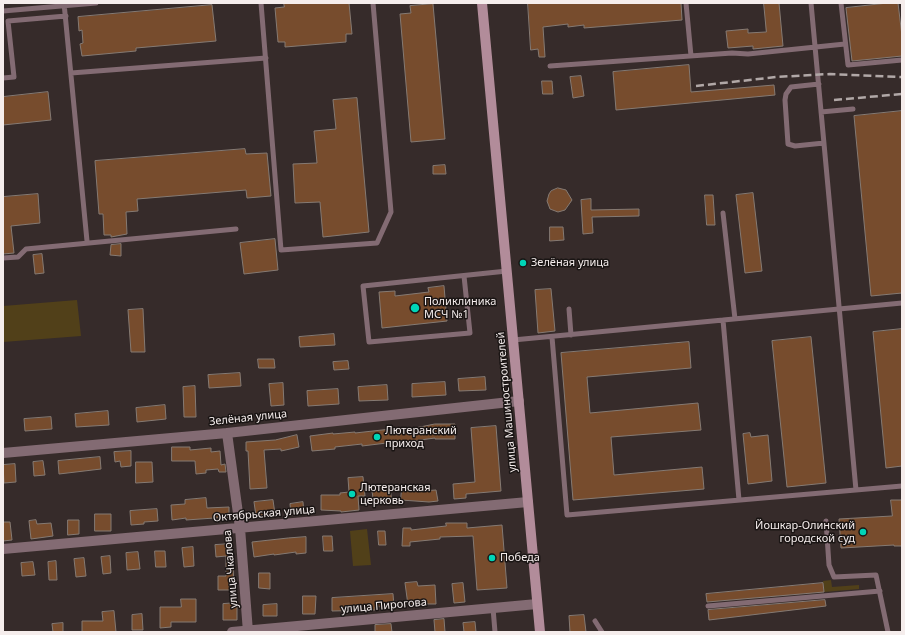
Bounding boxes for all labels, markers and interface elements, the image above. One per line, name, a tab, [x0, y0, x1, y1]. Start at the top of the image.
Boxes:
place label: Зелёная улица	[531, 256, 609, 270]
marker: Зелёная улица	[518, 258, 528, 268]
place label: Поликлиника МСЧ №1	[424, 295, 496, 321]
marker: Поликлиника МСЧ №1	[409, 302, 421, 314]
street label: улица Машиностроителей	[494, 331, 520, 473]
street label: Зелёная улица	[208, 407, 288, 429]
place label: Лютеранский приход	[385, 424, 457, 450]
marker: Лютеранский приход	[372, 432, 382, 442]
place label: Лютеранская церковь	[360, 481, 430, 507]
marker: Лютеранская церковь	[347, 489, 357, 499]
street label: Октябрьская улица	[212, 503, 316, 525]
place label: Йошкар-Олинский городской суд	[755, 519, 855, 545]
marker: Йошкар-Олинский городской суд	[858, 527, 868, 537]
street label: улица Чкалова	[221, 529, 241, 609]
place label: Победа	[500, 551, 540, 565]
marker: Победа	[487, 553, 497, 563]
street label: улица Пирогова	[341, 596, 427, 616]

